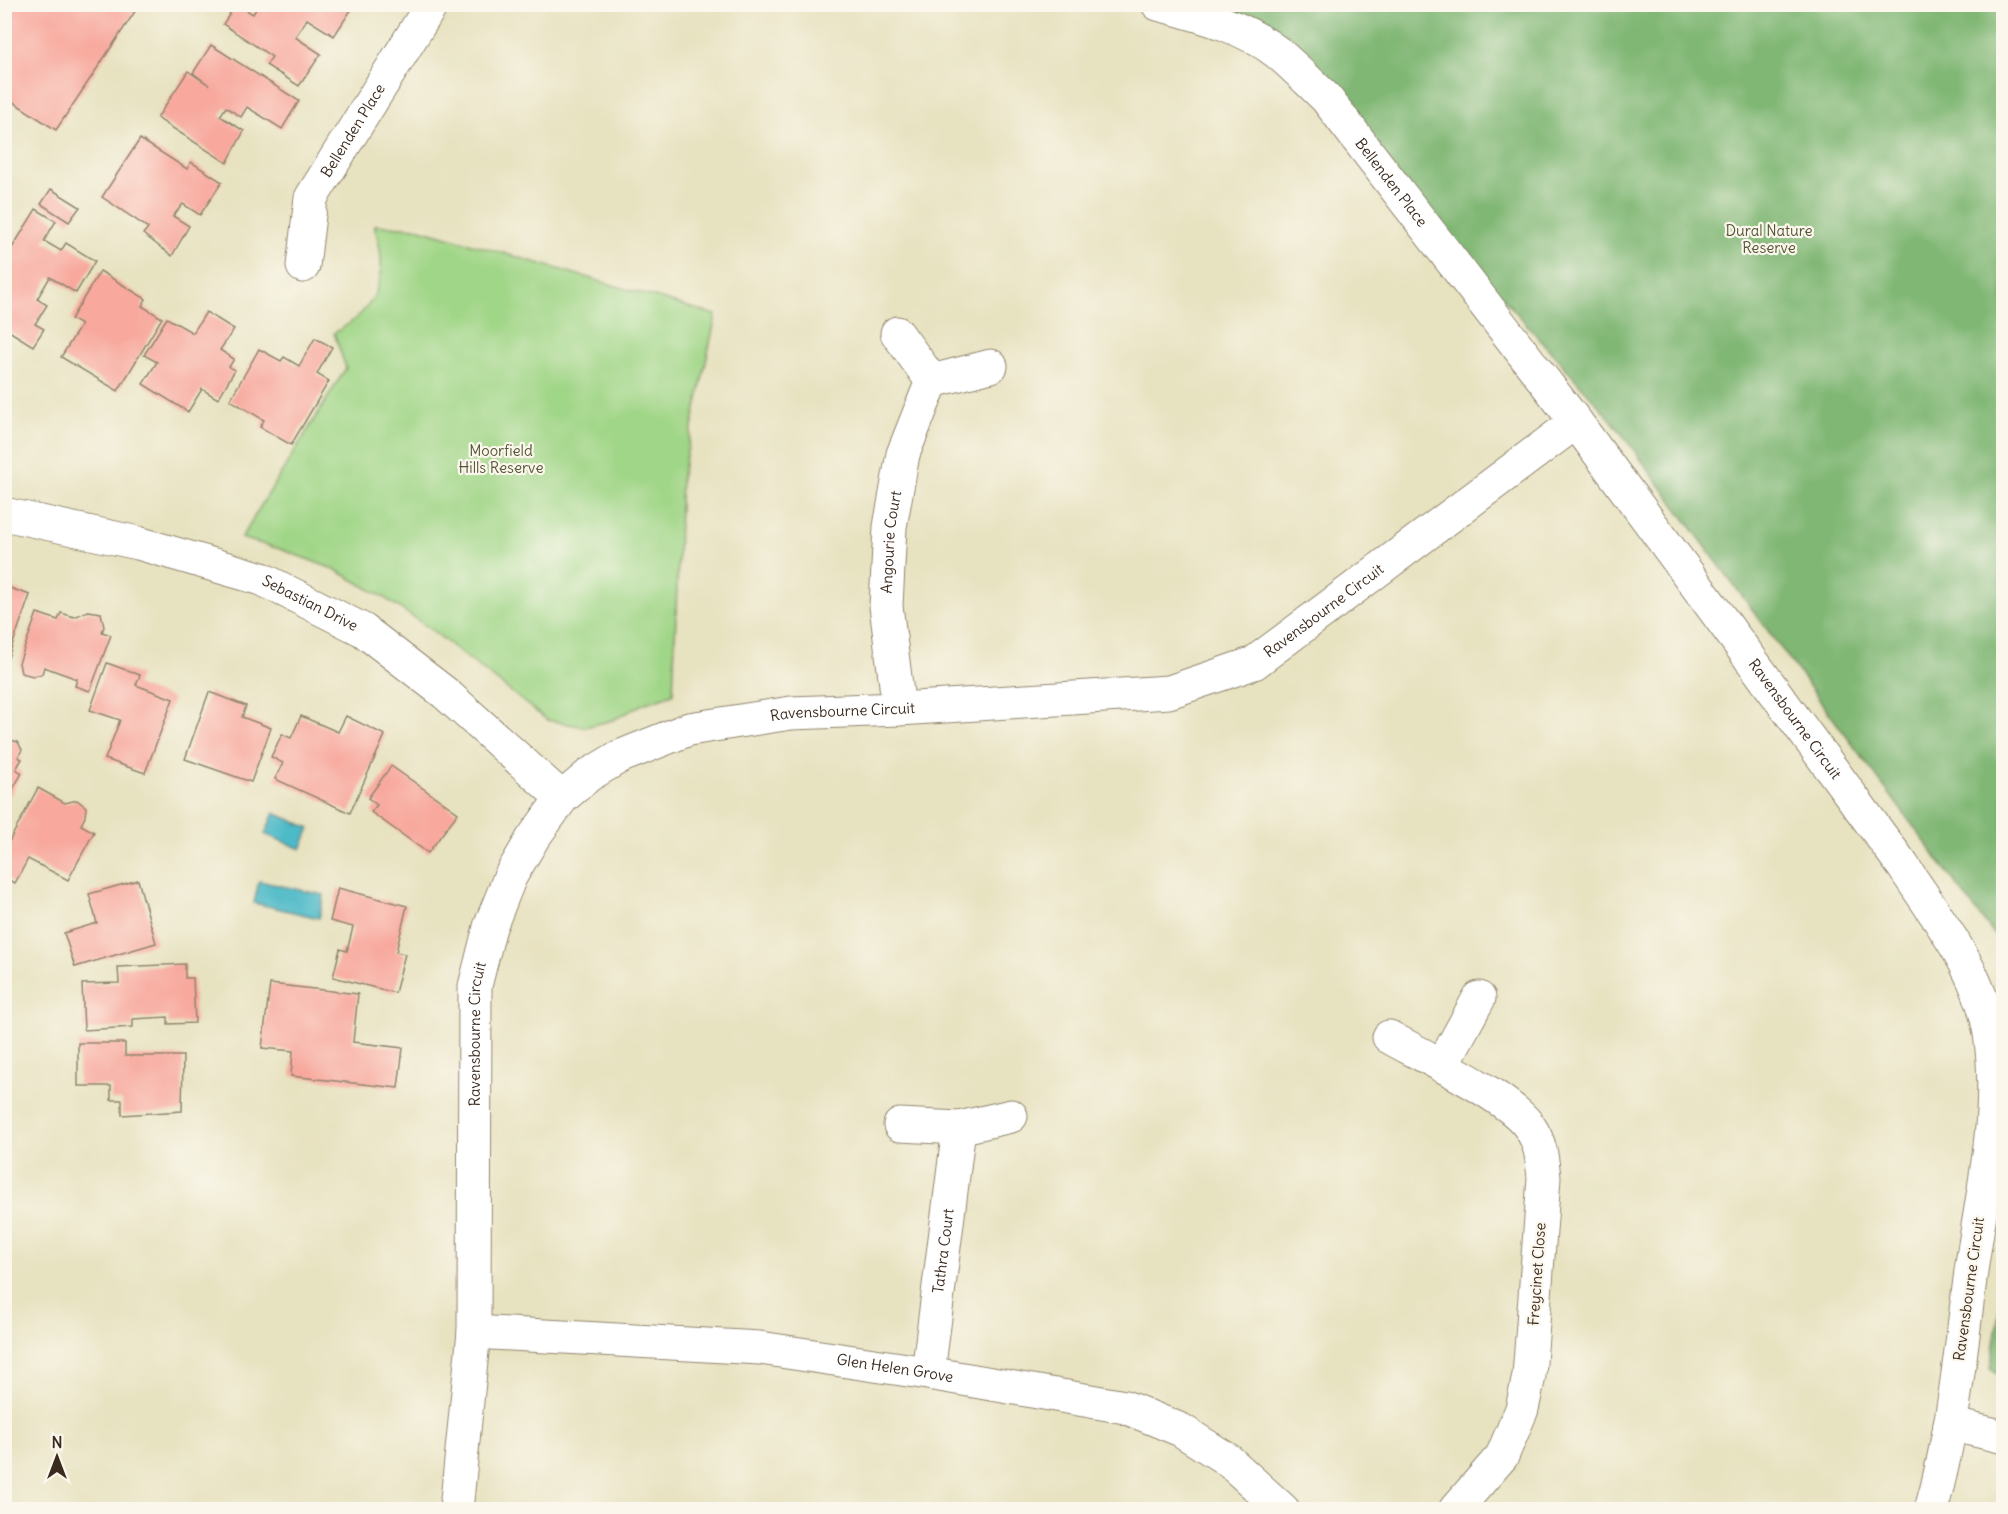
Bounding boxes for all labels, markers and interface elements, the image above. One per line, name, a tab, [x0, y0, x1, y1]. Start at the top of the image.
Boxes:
street label: Bellenden Place	[316, 80, 389, 181]
street label: Bellenden Place	[1351, 134, 1432, 230]
park label: Dural Nature Reserve	[1725, 221, 1813, 257]
park label: Moorfield Hills Reserve	[459, 441, 543, 477]
street label: Angourie Court	[877, 489, 905, 594]
street label: Ravensbourne Circuit	[1260, 559, 1387, 661]
street label: Sebastian Drive	[259, 571, 361, 635]
street label: Ravensbourne Circuit	[1745, 655, 1846, 783]
street label: Ravensbourne Circuit	[769, 698, 916, 725]
street label: Ravensbourne Circuit	[465, 960, 490, 1106]
street label: Tathra Court	[928, 1207, 958, 1294]
street label: Ravensbourne Circuit	[1949, 1216, 1988, 1362]
street label: Freycinet Close	[1523, 1222, 1550, 1326]
street label: Glen Helen Grove	[836, 1350, 955, 1386]
north arrow	[27, 1427, 87, 1487]
text: N	[51, 1432, 63, 1452]

